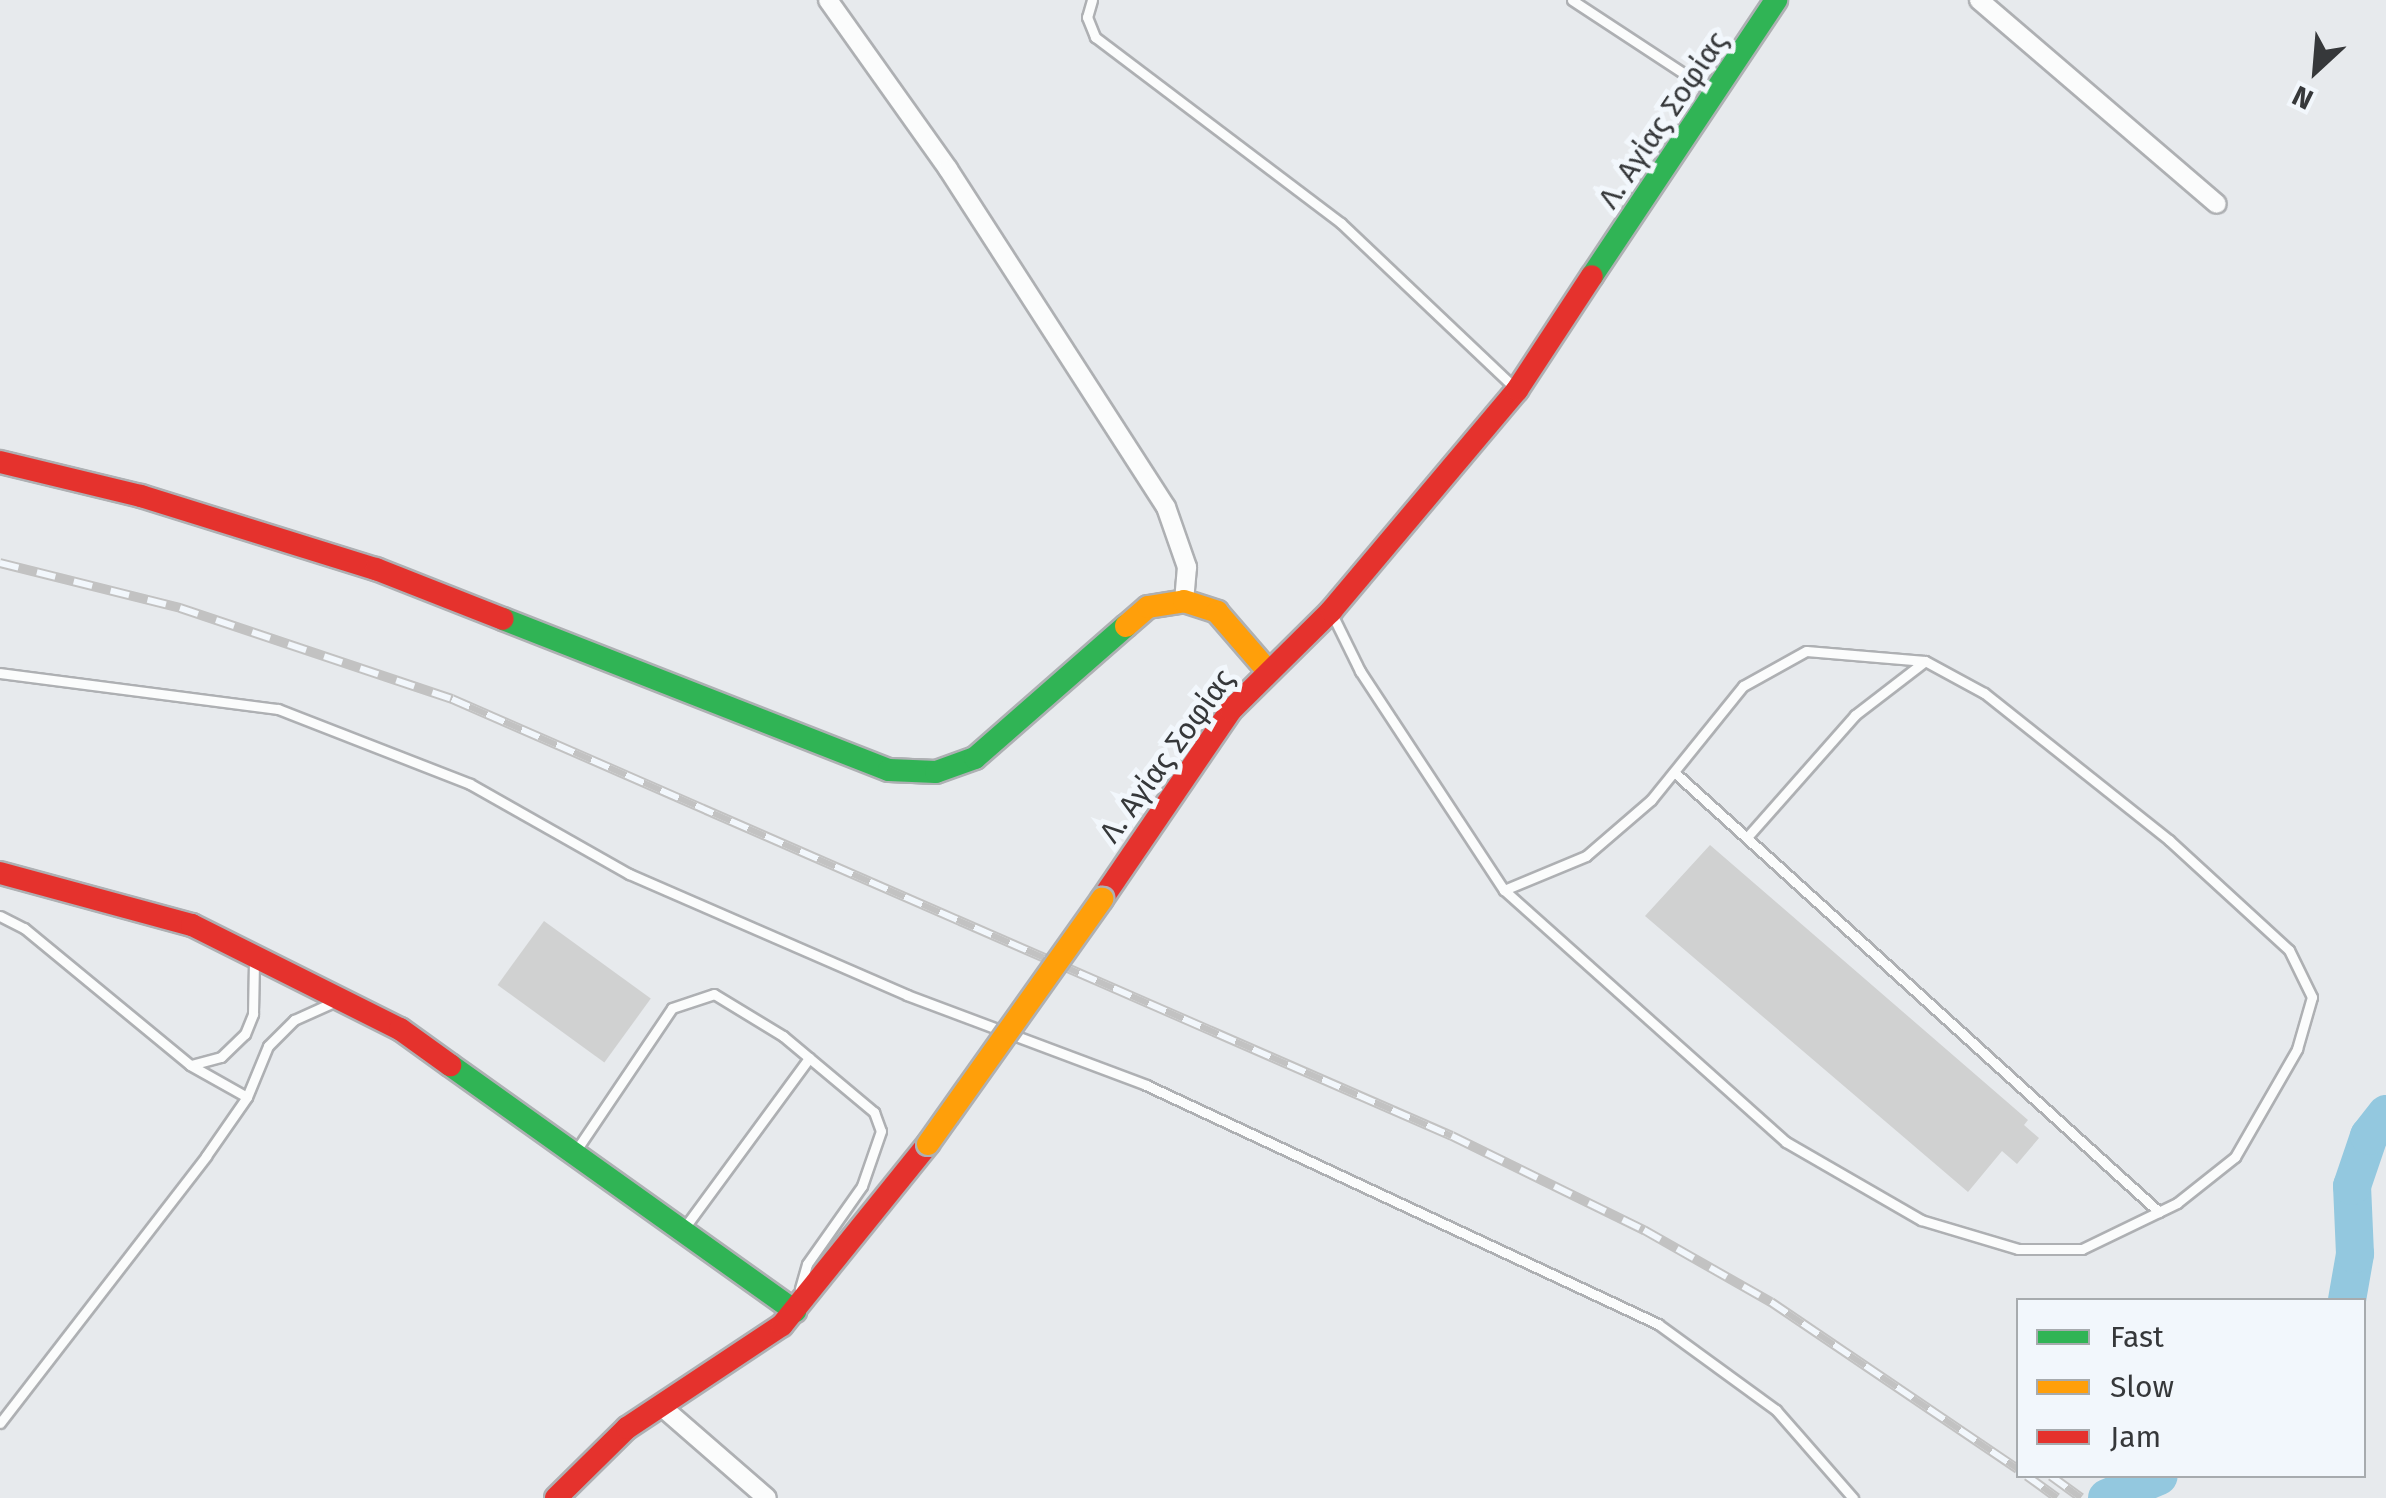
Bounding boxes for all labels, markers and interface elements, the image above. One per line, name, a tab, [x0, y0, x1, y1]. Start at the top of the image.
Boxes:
north arrow	[2266, 20, 2366, 120]
street label: Λ. Αγίας Σοφίας	[1591, 25, 1735, 215]
text: N	[2287, 79, 2318, 116]
street label: Λ. Αγίας Σοφίας	[1092, 662, 1242, 850]
legend	[2016, 1298, 2366, 1478]
text: Fast	[2110, 1319, 2164, 1355]
text: Slow	[2110, 1369, 2174, 1405]
text: Jam	[2110, 1419, 2161, 1455]

